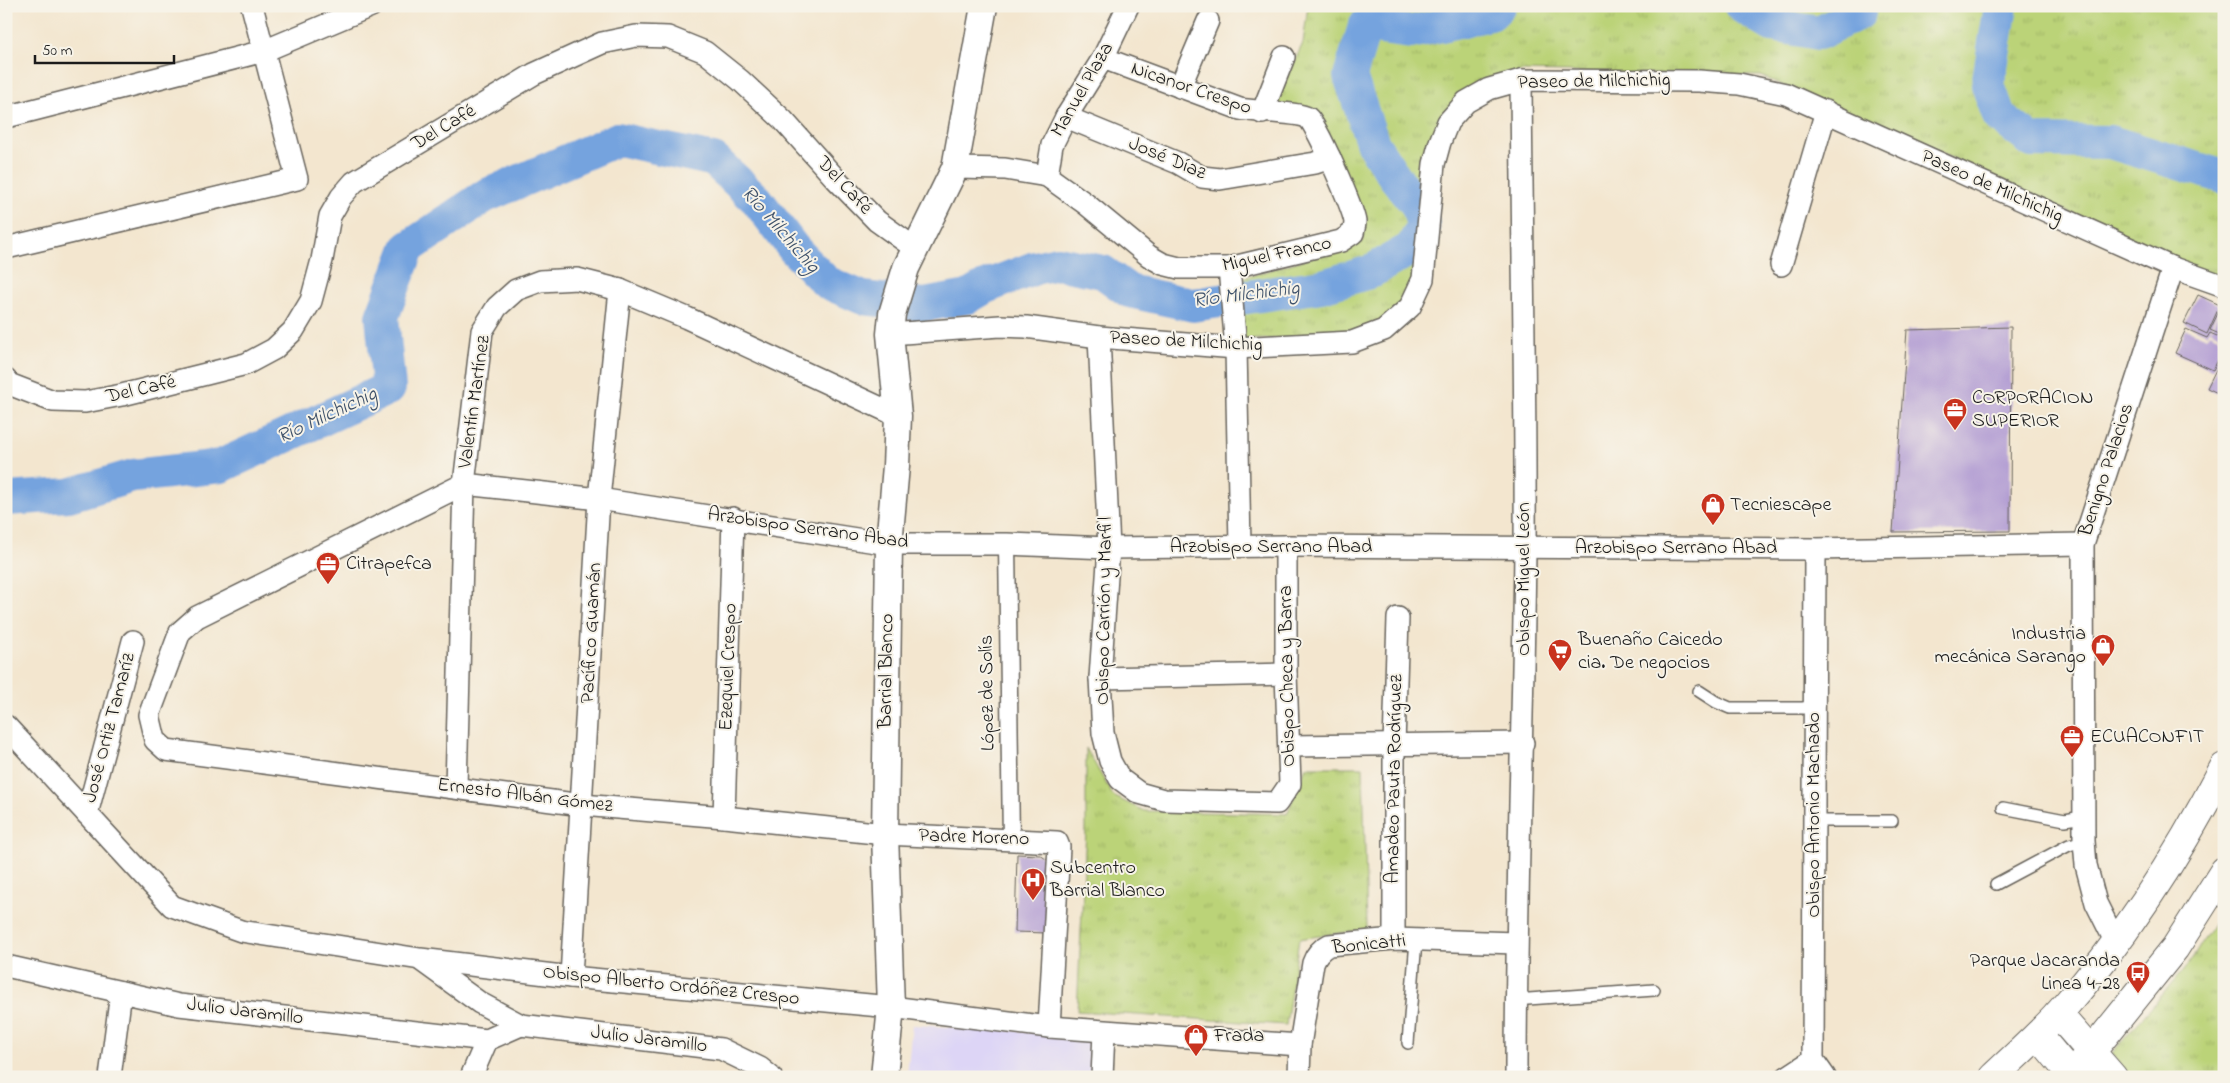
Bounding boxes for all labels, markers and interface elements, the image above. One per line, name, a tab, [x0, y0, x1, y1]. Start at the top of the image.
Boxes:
scale bar	[35, 32, 174, 64]
street label: Manuel Plaza	[1044, 37, 1122, 143]
text: 50 m	[42, 40, 73, 62]
street label: Nicanor Crespo	[1127, 55, 1255, 123]
street label: Paseo de Milchichig	[1517, 66, 1671, 99]
street label: Del Café	[405, 97, 482, 159]
street label: José Díaz	[1124, 130, 1211, 189]
street label: Paseo de Milchichig	[1916, 143, 2068, 232]
street label: Del Café	[809, 149, 879, 222]
water label: Río Milchichig	[733, 180, 827, 281]
street label: Miguel Franco	[1220, 229, 1334, 282]
water label: Río Milchichig	[1191, 274, 1302, 317]
street label: Paseo de Milchichig	[1109, 324, 1263, 361]
street label: Valentín Martínez	[451, 333, 499, 471]
street label: Del Café	[102, 368, 179, 412]
water label: Río Milchichig	[272, 380, 383, 453]
place label: CORPORACION SUPERIOR	[1972, 384, 2093, 436]
office icon: CORPORACION SUPERIOR	[1942, 397, 1968, 431]
street label: Benigno Palacios	[2071, 400, 2143, 542]
place label: Tecniescape	[1730, 491, 1831, 520]
shop icon: Tecniescape	[1700, 492, 1726, 526]
street label: Arzobispo Serrano Abad	[706, 501, 910, 557]
street label: Obispo Miguel León	[1510, 502, 1540, 656]
street label: Obispo Carrión y Marfil	[1089, 517, 1121, 705]
street label: Arzobispo Serrano Abad	[1170, 533, 1372, 562]
street label: Arzobispo Serrano Abad	[1575, 534, 1777, 563]
place label: Citrapefca	[346, 550, 432, 579]
office icon: Citrapefca	[315, 551, 341, 585]
street label: Pacífico Guamán	[574, 562, 610, 704]
street label: Obispo Checa y Barra	[1272, 585, 1304, 767]
street label: Ezequiel Crespo	[712, 603, 746, 731]
street label: Barrial Blanco	[871, 613, 903, 730]
place label: Industria mecánica Sarango	[1934, 620, 2086, 673]
place label: Buenaño Caicedo cia. De negocios	[1577, 626, 1723, 679]
shop icon: Industria mecánica Sarango	[2090, 633, 2116, 667]
street label: López de Solís	[972, 635, 1004, 751]
supermarket icon: Buenaño Caicedo cia. De negocios	[1547, 638, 1573, 672]
street label: José Ortiz Tamaríz	[76, 649, 144, 806]
street label: Amadeo Pauta Rodríguez	[1379, 673, 1412, 884]
street label: Obispo Antonio Machado	[1800, 712, 1829, 918]
place label: ECUACONFIT	[2090, 723, 2204, 752]
office icon: ECUACONFIT	[2059, 724, 2085, 758]
street label: Ernesto Albán Gómez	[436, 771, 615, 821]
street label: Padre Moreno	[918, 822, 1030, 854]
place label: Subcentro Barrial Blanco	[1049, 854, 1165, 906]
hospital icon: Subcentro Barrial Blanco	[1020, 867, 1046, 901]
street label: Bonicatti	[1330, 927, 1407, 963]
place label: Parque Jacaranda Linea 4-28	[1970, 947, 2120, 999]
street label: Obispo Alberto Ordóñez Crespo	[541, 958, 801, 1014]
bus stop icon: Parque Jacaranda Linea 4-28	[2125, 960, 2151, 994]
street label: Julio Jaramillo	[185, 990, 305, 1034]
street label: Julio Jaramillo	[589, 1018, 709, 1062]
place label: Frada	[1213, 1022, 1264, 1051]
shop icon: Frada	[1183, 1023, 1209, 1057]

